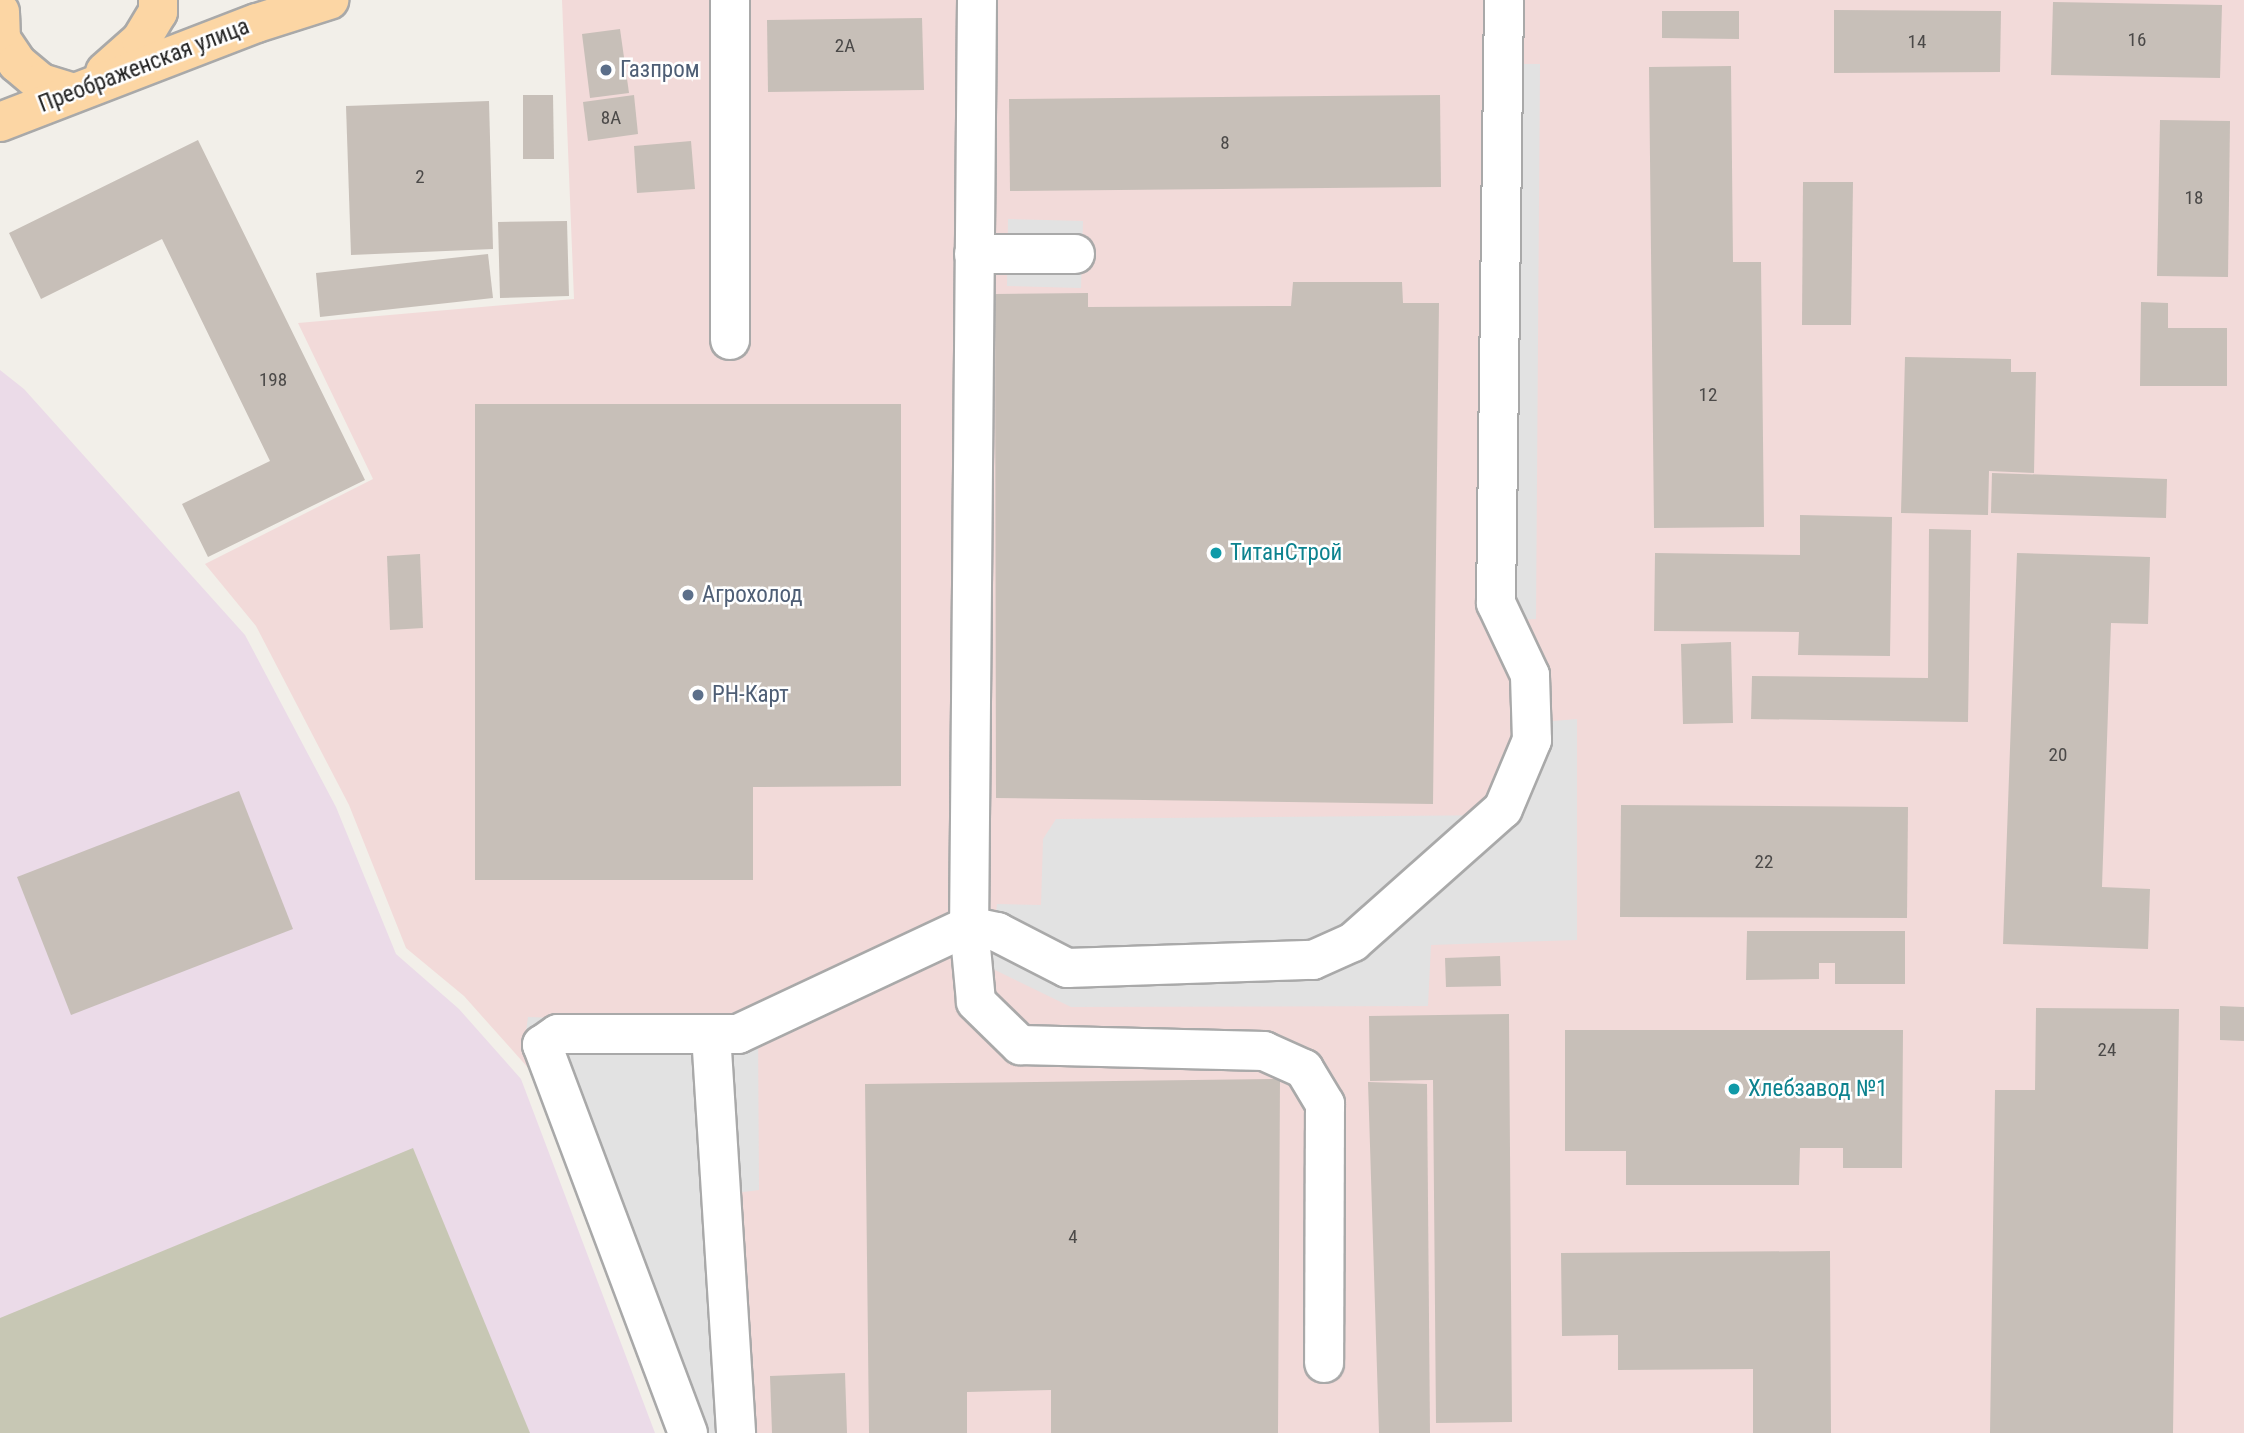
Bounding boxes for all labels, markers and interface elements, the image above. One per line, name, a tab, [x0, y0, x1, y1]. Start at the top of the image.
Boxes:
street label: Преображенская улица	[35, 13, 253, 119]
house number: 16	[2128, 29, 2146, 51]
house number: 14	[1908, 31, 1926, 53]
house number: 2А	[835, 35, 855, 57]
place label: Газпром	[620, 56, 700, 84]
marker: Газпром	[598, 62, 614, 78]
house number: 8А	[601, 107, 621, 129]
house number: 8	[1220, 132, 1230, 154]
house number: 2	[415, 166, 425, 188]
house number: 18	[2185, 187, 2203, 209]
house number: 198	[259, 369, 287, 391]
house number: 12	[1699, 384, 1717, 406]
place label: ТитанСтрой	[1230, 539, 1342, 567]
marker: ТитанСтрой	[1208, 545, 1224, 561]
place label: Агрохолод	[702, 581, 803, 609]
marker: Агрохолод	[680, 587, 696, 603]
place label: РН-Карт	[712, 681, 789, 709]
marker: РН-Карт	[690, 687, 706, 703]
house number: 20	[2049, 744, 2067, 766]
house number: 22	[1755, 851, 1773, 873]
house number: 24	[2098, 1039, 2116, 1061]
place label: Хлебзавод №1	[1748, 1075, 1887, 1103]
marker: Хлебзавод №1	[1726, 1081, 1742, 1097]
house number: 4	[1068, 1226, 1078, 1248]

